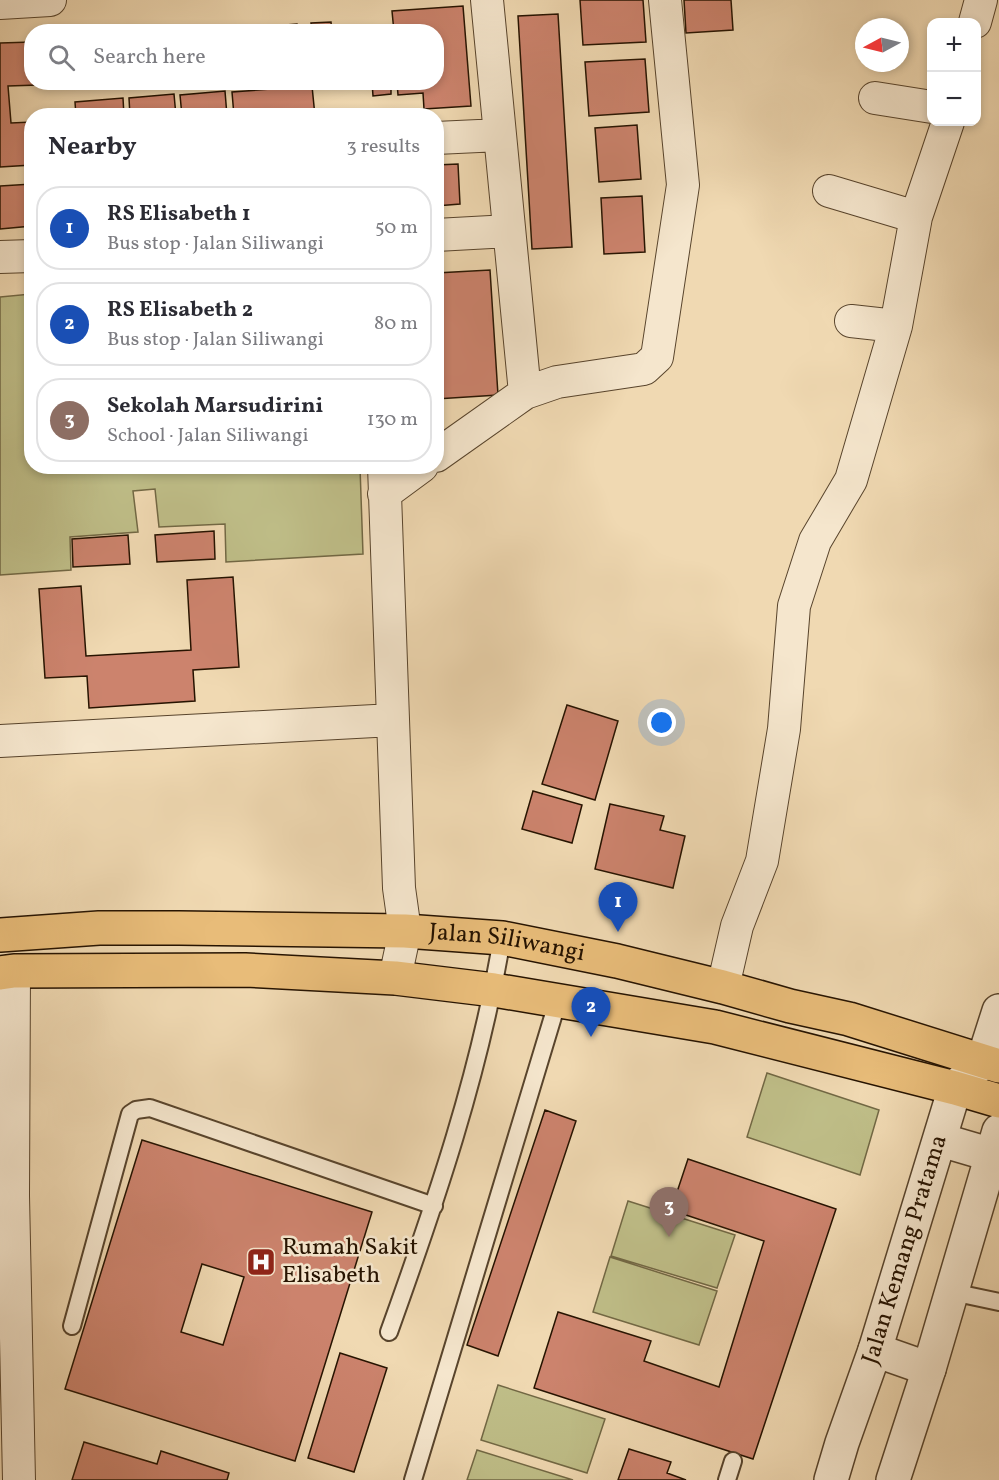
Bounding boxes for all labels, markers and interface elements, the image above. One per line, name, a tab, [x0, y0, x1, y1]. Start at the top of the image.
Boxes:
north arrow	[855, 18, 909, 72]
map controls	[927, 18, 981, 126]
button: +	[927, 18, 981, 72]
search box	[24, 24, 444, 90]
icon: search	[45, 41, 78, 74]
text: Search here	[93, 42, 206, 73]
button: −	[927, 72, 981, 126]
text: Nearby	[48, 129, 137, 165]
text: 3 results	[346, 133, 420, 161]
text: RS Elisabeth 1	[107, 199, 251, 230]
text: 1	[65, 214, 74, 242]
text: 50 m	[375, 214, 418, 242]
text: Bus stop · Jalan Siliwangi	[107, 230, 324, 258]
text: RS Elisabeth 2	[107, 295, 253, 326]
text: 2	[64, 310, 75, 338]
text: 80 m	[374, 310, 418, 338]
text: Bus stop · Jalan Siliwangi	[107, 326, 324, 354]
text: Sekolah Marsudirini	[107, 391, 323, 422]
text: 3	[64, 406, 75, 434]
text: 130 m	[367, 406, 418, 434]
text: School · Jalan Siliwangi	[107, 422, 308, 450]
your location	[647, 708, 676, 737]
pin: 1	[598, 882, 638, 932]
street label: Jalan Siliwangi	[428, 916, 588, 971]
pin: 2	[572, 988, 610, 1037]
street label: Jalan Kemang Pratama	[854, 1131, 957, 1369]
pin: 3	[650, 1188, 688, 1237]
place label: Rumah Sakit Elisabeth	[282, 1231, 418, 1293]
hospital icon: Rumah Sakit Elisabeth	[245, 1246, 277, 1278]

